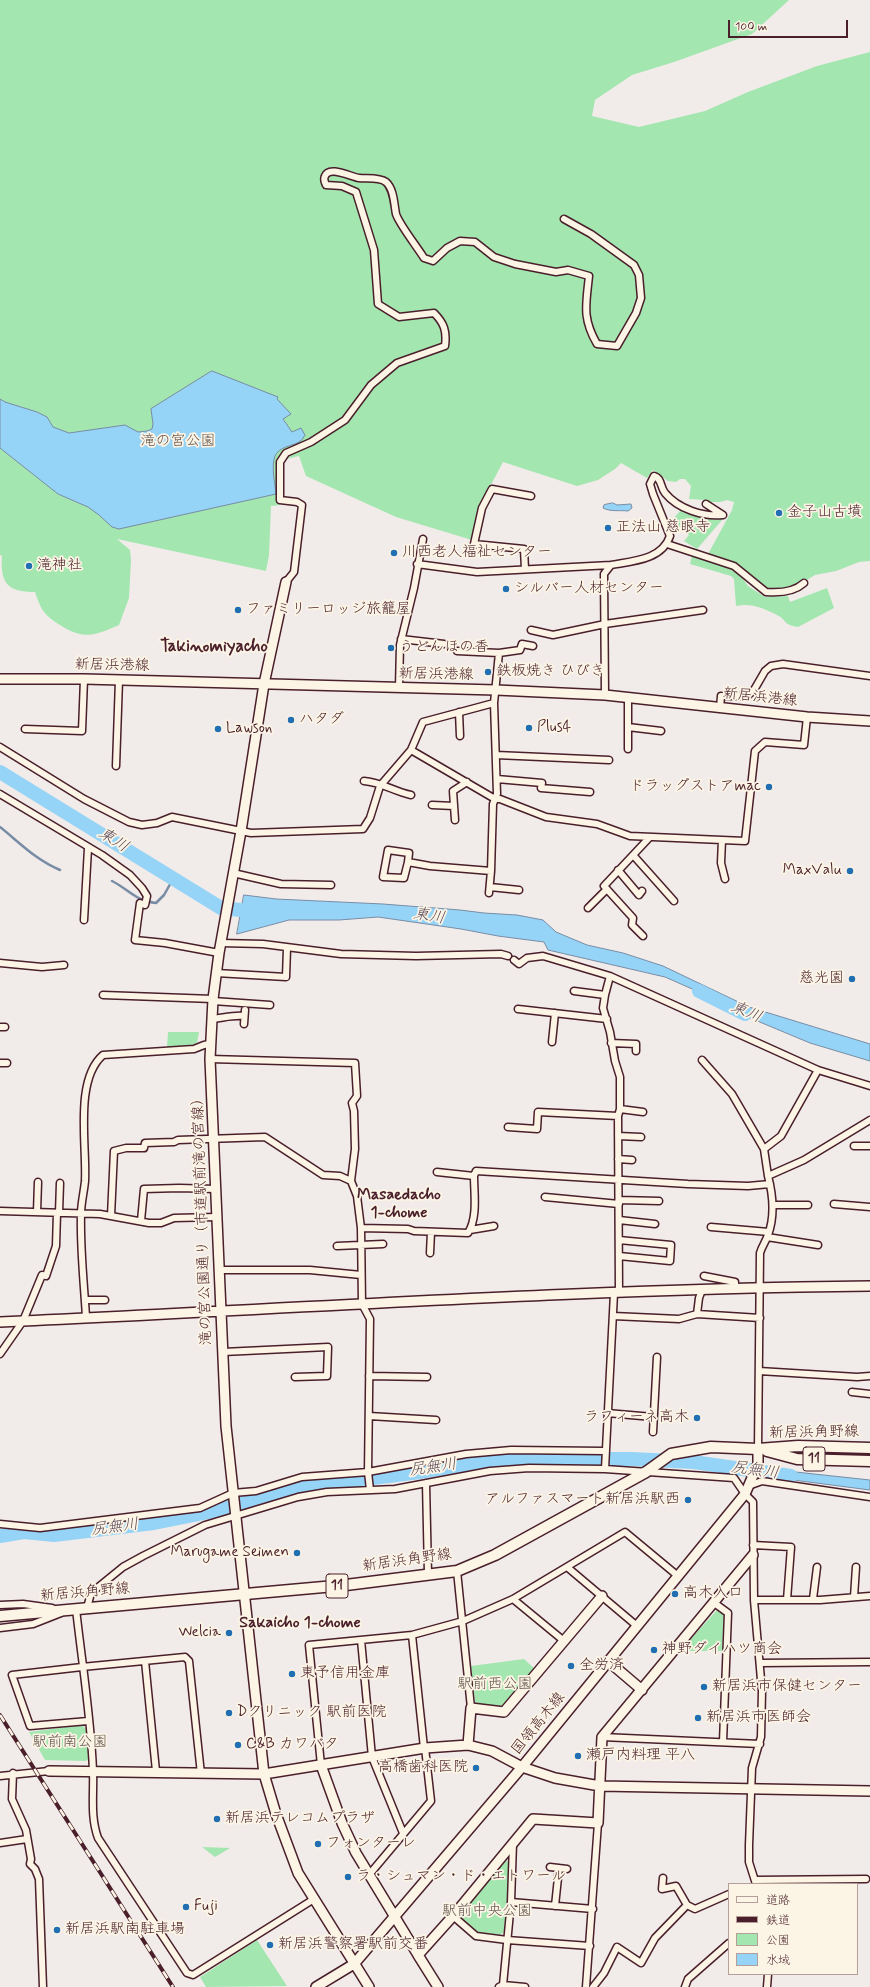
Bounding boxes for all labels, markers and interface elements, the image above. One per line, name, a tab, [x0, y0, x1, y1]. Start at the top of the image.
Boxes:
scale bar	[730, 12, 850, 38]
text: 100 m	[735, 19, 767, 35]
park label: 滝の宮公園	[141, 433, 215, 451]
place label: 金子山古墳	[787, 504, 862, 522]
marker: 金子山古墳	[774, 508, 784, 518]
place label: 正法山 慈眼寺	[616, 519, 710, 537]
marker: 正法山 慈眼寺	[603, 523, 613, 533]
place label: 川西老人福祉センター	[402, 544, 552, 562]
marker: 川西老人福祉センター	[389, 548, 399, 558]
place label: 滝神社	[37, 557, 82, 575]
marker: 滝神社	[24, 561, 34, 571]
place label: シルバー人材センター	[514, 580, 664, 598]
marker: シルバー人材センター	[501, 584, 511, 594]
place label: ファミリーロッジ旅籠屋	[246, 601, 411, 619]
marker: ファミリーロッジ旅籠屋	[233, 605, 243, 615]
district label: Takinomiyacho	[160, 637, 268, 657]
place label: うどんほの香	[399, 639, 489, 657]
marker: うどんほの香	[386, 643, 396, 653]
street label: 新居浜港線	[74, 656, 150, 676]
place label: 鉄板焼き ひびき	[496, 663, 605, 681]
street label: 新居浜港線	[398, 665, 474, 685]
marker: 鉄板焼き ひびき	[483, 667, 493, 677]
street label: 新居浜港線	[722, 685, 798, 711]
place label: ハタダ	[299, 711, 344, 729]
marker: ハタダ	[286, 715, 296, 725]
place label: Plus4	[537, 719, 571, 737]
place label: Lawson	[226, 720, 272, 738]
marker: Plus4	[524, 723, 534, 733]
marker: Lawson	[213, 724, 223, 734]
place label: ドラッグストアmac	[629, 778, 761, 796]
marker: ドラッグストアmac	[764, 782, 774, 792]
water label: 東川	[94, 824, 132, 858]
place label: MaxValu	[783, 862, 842, 880]
marker: MaxValu	[845, 866, 855, 876]
water label: 東川	[412, 905, 446, 929]
place label: 慈光園	[799, 970, 844, 988]
marker: 慈光園	[847, 974, 857, 984]
water label: 東川	[728, 998, 764, 1028]
street label: 滝の宮公園通り（市道駅前滝の宮線）	[190, 1090, 216, 1346]
district label: Masaedacho 1-chome	[357, 1186, 441, 1224]
place label: ラフィーネ高木	[584, 1409, 689, 1427]
marker: ラフィーネ高木	[692, 1413, 702, 1423]
street label: 新居浜角野線	[769, 1423, 859, 1443]
road number: 11	[803, 1447, 825, 1471]
water label: 尻無川	[408, 1455, 458, 1481]
water label: 尻無川	[730, 1458, 780, 1484]
place label: アルファスマート新居浜駅西	[485, 1491, 680, 1509]
marker: アルファスマート新居浜駅西	[683, 1495, 693, 1505]
water label: 尻無川	[90, 1516, 140, 1540]
place label: Marugame Seimen	[170, 1544, 289, 1562]
street label: 新居浜角野線	[361, 1546, 453, 1576]
marker: Marugame Seimen	[292, 1548, 302, 1558]
road number: 11	[326, 1574, 348, 1598]
street label: 新居浜角野線	[39, 1580, 131, 1606]
place label: 高木入口	[683, 1585, 743, 1603]
marker: 高木入口	[670, 1589, 680, 1599]
district label: Sakaicho 1-chome	[239, 1614, 361, 1634]
place label: Welcia	[179, 1624, 221, 1642]
marker: Welcia	[224, 1628, 234, 1638]
place label: 神野ダイハツ商会	[662, 1641, 782, 1659]
marker: 神野ダイハツ商会	[649, 1645, 659, 1655]
place label: 全労済	[579, 1657, 624, 1675]
marker: 全労済	[566, 1661, 576, 1671]
place label: 東予信用金庫	[300, 1665, 390, 1683]
marker: 東予信用金庫	[287, 1669, 297, 1679]
park label: 駅前西公園	[458, 1676, 532, 1694]
place label: 新居浜市保健センター	[712, 1678, 862, 1696]
marker: 新居浜市保健センター	[699, 1682, 709, 1692]
street label: 国領高木線	[508, 1689, 570, 1759]
place label: Dクリニック 駅前医院	[237, 1704, 386, 1722]
marker: Dクリニック 駅前医院	[224, 1708, 234, 1718]
place label: 新居浜市医師会	[706, 1709, 811, 1727]
marker: 新居浜市医師会	[693, 1713, 703, 1723]
park label: 駅前南公園	[33, 1734, 107, 1752]
place label: C&B カワバタ	[246, 1736, 339, 1754]
marker: C&B カワバタ	[233, 1740, 243, 1750]
place label: 瀬戸内料理 平八	[586, 1747, 695, 1765]
marker: 瀬戸内料理 平八	[573, 1751, 583, 1761]
place label: 高橋歯科医院	[378, 1759, 468, 1777]
marker: 高橋歯科医院	[471, 1763, 481, 1773]
place label: 新居浜テレコムプラザ	[225, 1810, 375, 1828]
marker: 新居浜テレコムプラザ	[212, 1814, 222, 1824]
place label: フォンターレ	[326, 1835, 416, 1853]
marker: フォンターレ	[313, 1839, 323, 1849]
place label: ラ・シュマン・ド・エトワール	[356, 1868, 566, 1886]
marker: ラ・シュマン・ド・エトワール	[343, 1872, 353, 1882]
legend	[728, 1883, 858, 1975]
text: 道路	[766, 1893, 790, 1909]
place label: Fuji	[194, 1898, 218, 1916]
marker: Fuji	[181, 1902, 191, 1912]
park label: 駅前中央公園	[442, 1903, 532, 1921]
text: 鉄道	[766, 1913, 790, 1929]
place label: 新居浜駅南駐車場	[65, 1921, 185, 1939]
marker: 新居浜駅南駐車場	[52, 1925, 62, 1935]
text: 公園	[766, 1933, 790, 1949]
place label: 新居浜警察署駅前交番	[278, 1936, 428, 1954]
marker: 新居浜警察署駅前交番	[265, 1940, 275, 1950]
text: 水域	[766, 1953, 790, 1969]

